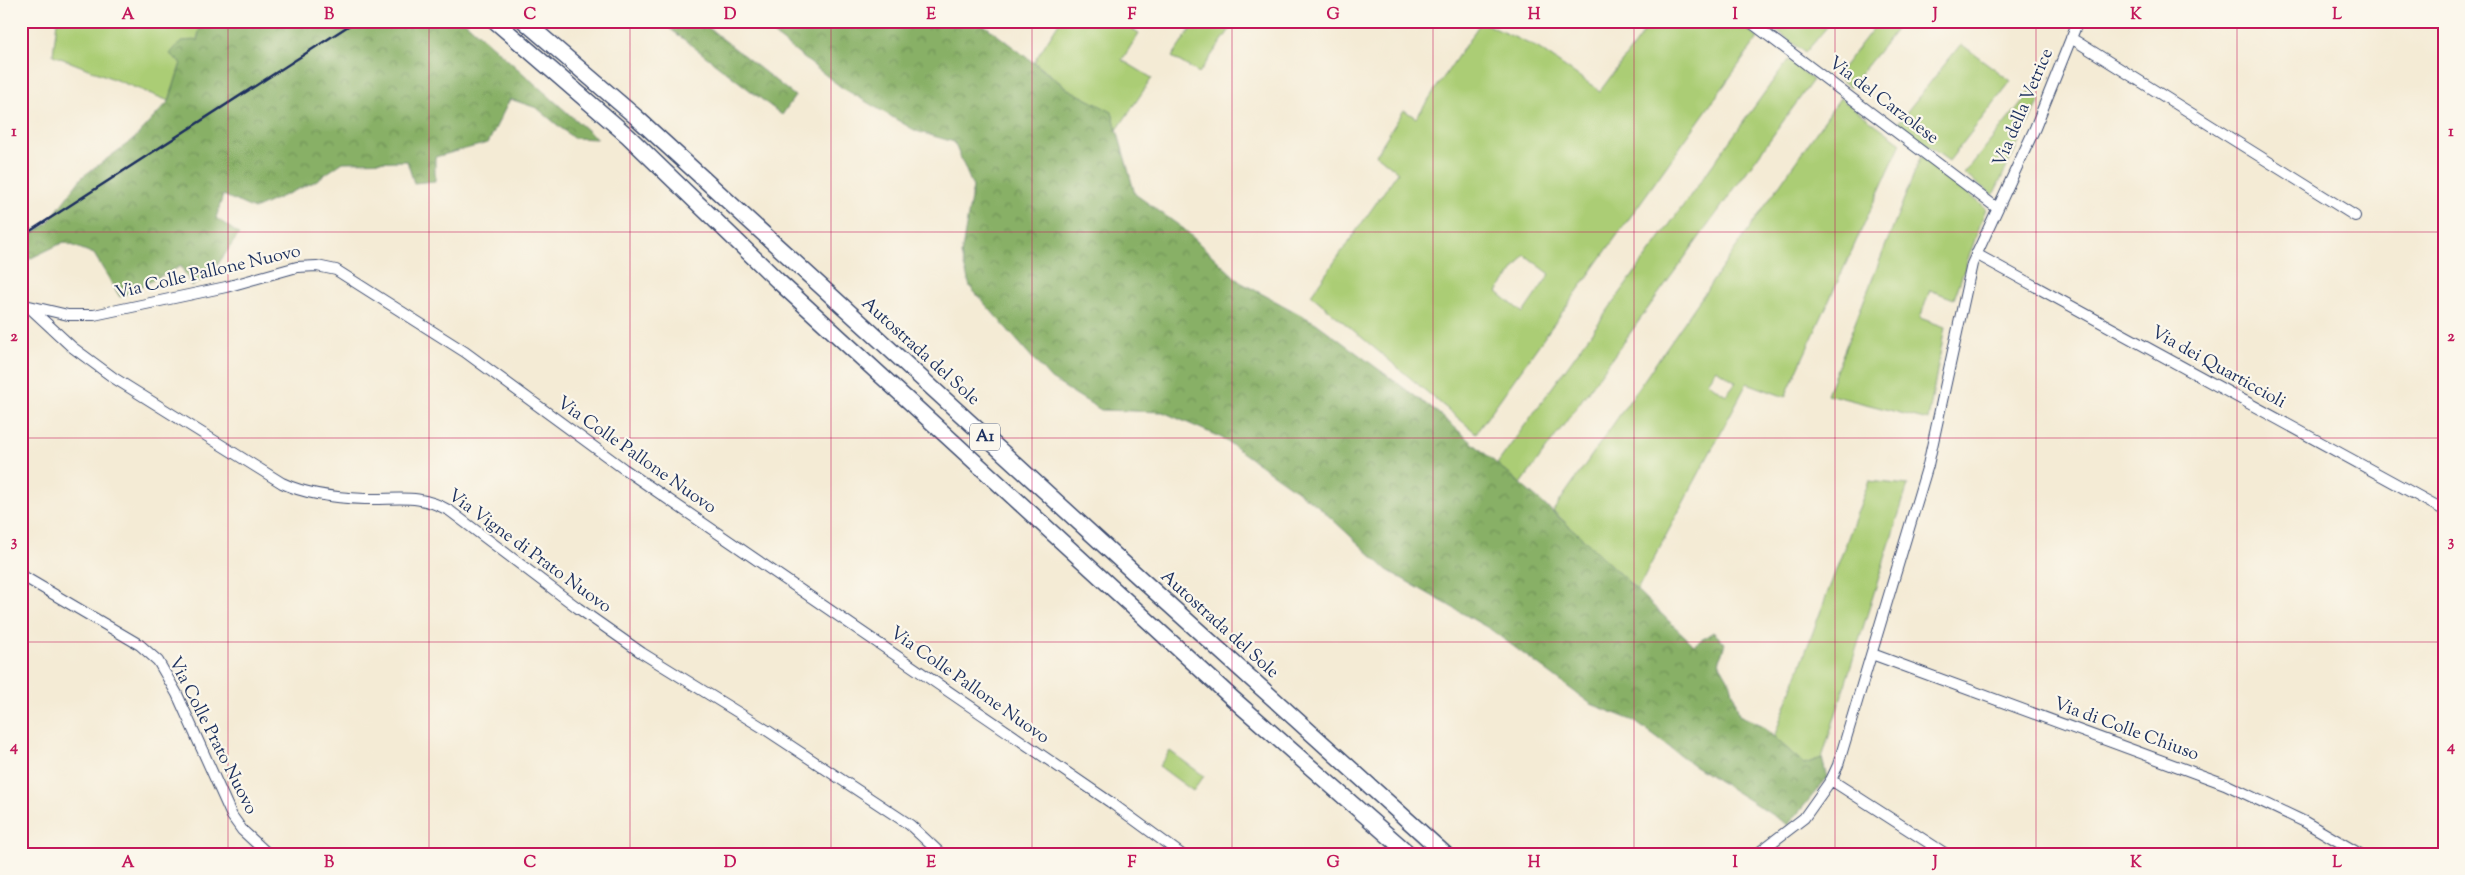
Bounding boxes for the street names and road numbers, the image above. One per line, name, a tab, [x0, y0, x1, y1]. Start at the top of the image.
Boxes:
street label: Via della Vetrice	[1987, 45, 2061, 171]
street label: Via del Carzolese	[1822, 51, 1944, 151]
street label: Via Colle Pallone Nuovo	[113, 239, 304, 307]
street label: Autostrada del Sole	[855, 292, 985, 412]
street label: Via dei Quarticcioli	[2146, 320, 2290, 416]
street label: Via Colle Pallone Nuovo	[551, 391, 721, 521]
road number: A1	[970, 424, 1000, 451]
street label: Via Vigne di Prato Nuovo	[442, 484, 616, 621]
street label: Autostrada del Sole	[1154, 565, 1284, 685]
street label: Via Colle Pallone Nuovo	[884, 621, 1054, 751]
street label: Via Colle Prato Nuovo	[161, 653, 263, 819]
street label: Via di Colle Chiuso	[2050, 692, 2203, 768]

